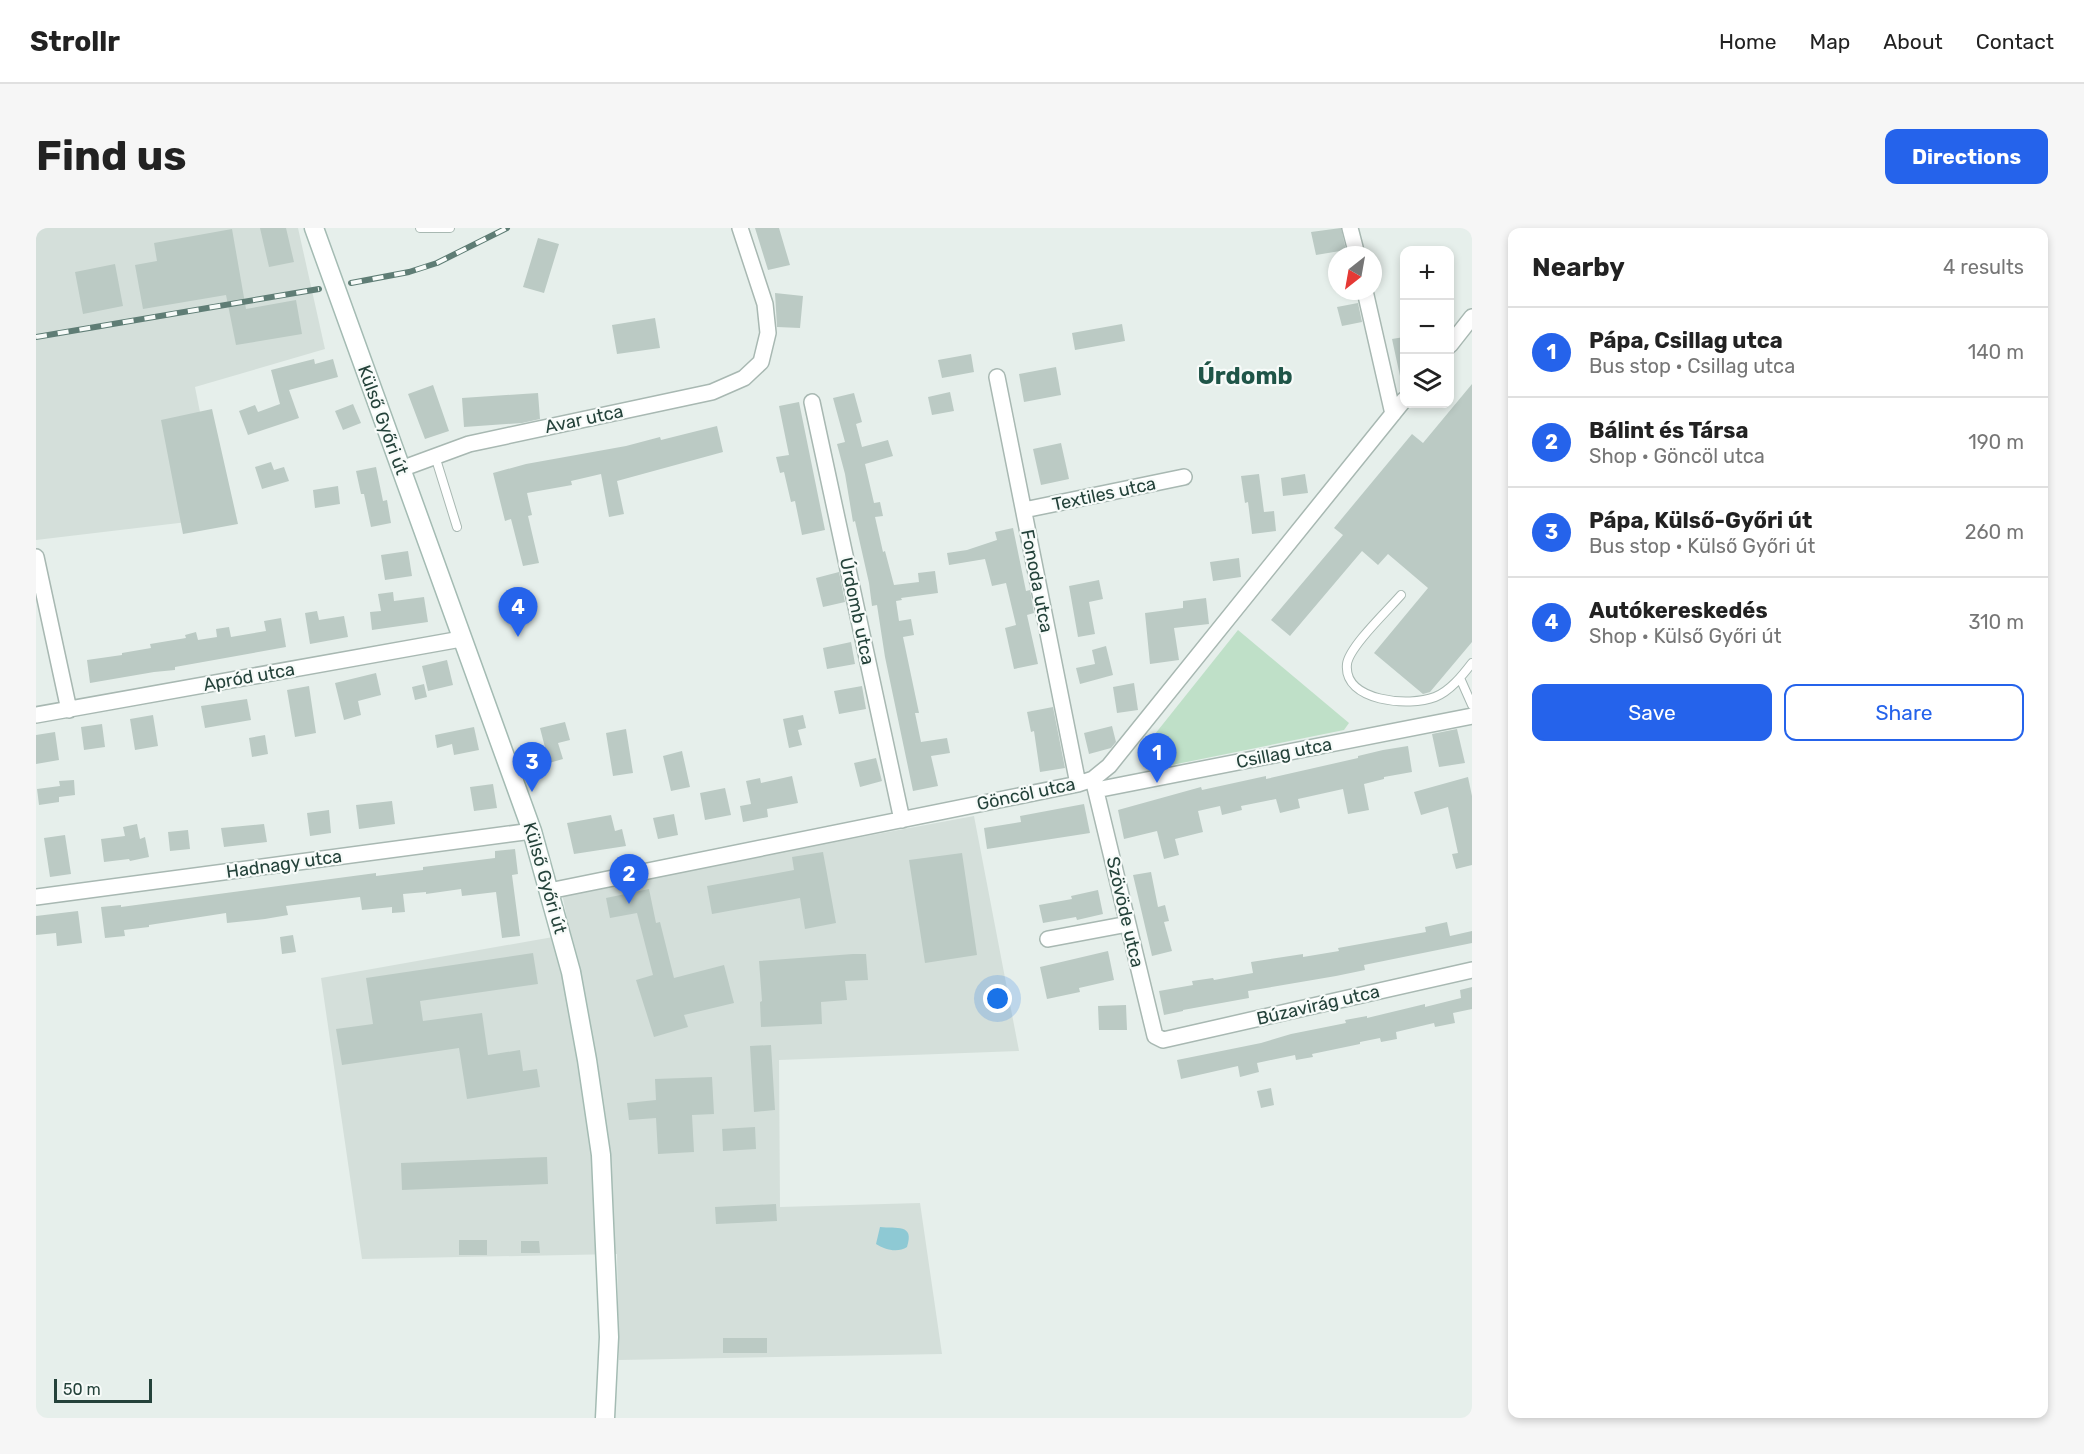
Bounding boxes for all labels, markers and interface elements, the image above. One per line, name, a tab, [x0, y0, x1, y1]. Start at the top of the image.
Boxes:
text: Strollr	[30, 25, 120, 58]
text: Home	[1719, 29, 1776, 54]
text: Map	[1809, 29, 1850, 54]
text: About	[1883, 29, 1943, 54]
text: Contact	[1976, 29, 2054, 54]
button: Directions	[1885, 129, 2048, 184]
text: Find us	[36, 131, 187, 181]
north arrow	[1328, 246, 1382, 300]
map controls	[1400, 246, 1454, 408]
button: +	[1400, 246, 1454, 300]
text: Nearby	[1532, 252, 1625, 283]
text: 4 results	[1943, 255, 2024, 279]
button: −	[1400, 300, 1454, 354]
text: Pápa, Csillag utca	[1589, 327, 1783, 354]
text: 1	[1547, 340, 1556, 364]
text: 140 m	[1968, 340, 2024, 364]
button: layers	[1400, 354, 1454, 408]
text: Bus stop · Csillag utca	[1589, 354, 1795, 378]
district label: Úrdomb	[1197, 361, 1293, 390]
street label: Külső Győri út	[353, 362, 413, 478]
street label: Avar utca	[543, 400, 625, 438]
text: Bálint és Társa	[1589, 417, 1748, 444]
text: 2	[1545, 430, 1558, 454]
text: 190 m	[1968, 430, 2024, 454]
text: Shop · Göncöl utca	[1589, 444, 1765, 468]
street label: Textiles utca	[1050, 472, 1158, 516]
text: Pápa, Külső-Győri út	[1589, 507, 1812, 534]
text: 3	[1545, 520, 1558, 544]
text: 260 m	[1965, 520, 2024, 544]
street label: Fonoda utca	[1016, 528, 1058, 634]
text: Bus stop · Külső Győri út	[1589, 534, 1815, 558]
street label: Úrdomb utca	[835, 555, 879, 667]
pin: 4	[498, 588, 538, 637]
text: Autókereskedés	[1589, 597, 1768, 624]
text: 4	[1545, 610, 1558, 634]
text: 310 m	[1968, 610, 2024, 634]
text: Shop · Külső Győri út	[1589, 624, 1781, 648]
street label: Apród utca	[201, 658, 297, 696]
button: Save	[1532, 684, 1772, 741]
button: Share	[1784, 684, 2024, 741]
street label: Csillag utca	[1234, 733, 1334, 773]
pin: 1	[1138, 734, 1176, 783]
pin: 3	[512, 742, 552, 792]
street label: Göncöl utca	[975, 773, 1077, 815]
street label: Külső Győri út	[519, 820, 571, 936]
street label: Hadnagy utca	[225, 845, 343, 883]
pin: 2	[610, 854, 648, 904]
street label: Szövöde utca	[1102, 854, 1148, 970]
street label: Búzavirág utca	[1254, 980, 1382, 1030]
your location	[983, 984, 1012, 1013]
scale bar	[54, 1376, 152, 1404]
text: 50 m	[63, 1380, 101, 1399]

